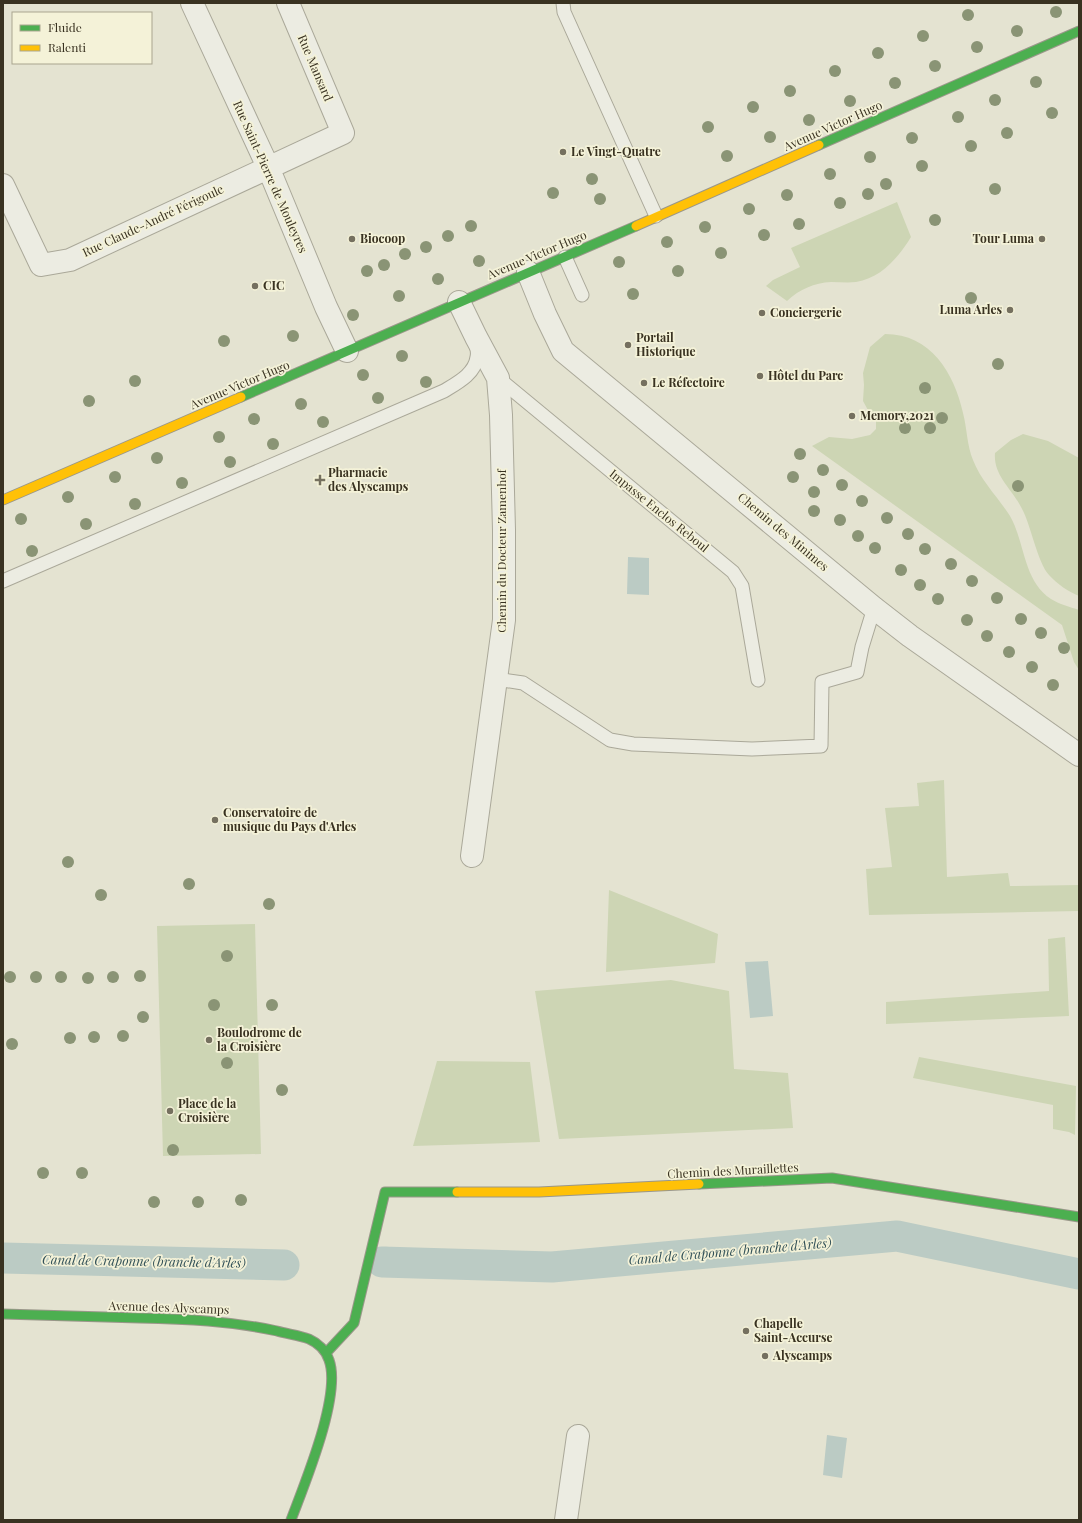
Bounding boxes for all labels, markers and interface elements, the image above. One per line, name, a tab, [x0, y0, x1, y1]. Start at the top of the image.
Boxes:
legend	[12, 12, 152, 64]
text: Fluide	[48, 19, 82, 35]
street label: Rue Mansard	[295, 32, 337, 103]
text: Ralenti	[48, 39, 87, 55]
street label: Avenue Victor Hugo	[780, 96, 885, 154]
street label: Rue Saint-Pierre de Mouleyres	[230, 98, 312, 255]
place label: Le Vingt-Quatre	[571, 143, 661, 159]
marker: Le Vingt-Quatre	[558, 147, 568, 157]
street label: Rue Claude-André Férigoule	[79, 180, 226, 260]
street label: Avenue Victor Hugo	[484, 226, 589, 283]
place label: Biocoop	[360, 230, 405, 246]
place label: Tour Luma	[973, 230, 1035, 246]
marker: Biocoop	[347, 234, 357, 244]
marker: Tour Luma	[1037, 234, 1047, 244]
place label: CIC	[263, 277, 284, 293]
marker: CIC	[250, 281, 260, 291]
place label: Luma Arles	[940, 301, 1002, 317]
place label: Conciergerie	[770, 304, 842, 320]
marker: Luma Arles	[1005, 305, 1015, 315]
marker: Conciergerie	[757, 308, 767, 318]
place label: Portail Historique	[636, 329, 696, 359]
marker: Portail Historique	[623, 340, 633, 350]
street label: Avenue Victor Hugo	[187, 356, 292, 413]
place label: Hôtel du Parc	[768, 367, 843, 383]
marker: Hôtel du Parc	[755, 371, 765, 381]
place label: Le Réfectoire	[652, 374, 725, 390]
marker: Le Réfectoire	[639, 378, 649, 388]
place label: Memory,2021	[860, 407, 934, 423]
marker: Memory,2021	[847, 411, 857, 421]
place label: Pharmacie des Alyscamps	[328, 464, 409, 494]
street label: Impasse Enclos Reboul	[607, 465, 713, 556]
street label: Chemin du Docteur Zamenhof	[493, 468, 509, 633]
marker: Pharmacie des Alyscamps	[315, 475, 325, 485]
street label: Chemin des Minimes	[735, 489, 832, 574]
place label: Conservatoire de musique du Pays d'Arles	[223, 804, 357, 834]
marker: Conservatoire de musique du Pays d'Arles	[210, 815, 220, 825]
place label: Boulodrome de la Croisière	[217, 1024, 302, 1054]
marker: Boulodrome de la Croisière	[204, 1035, 214, 1045]
place label: Place de la Croisière	[178, 1095, 237, 1125]
marker: Place de la Croisière	[165, 1106, 175, 1116]
street label: Chemin des Muraillettes	[667, 1159, 799, 1181]
water label: Canal de Craponne (branche d'Arles)	[628, 1233, 832, 1268]
water label: Canal de Craponne (branche d'Arles)	[42, 1250, 246, 1271]
street label: Avenue des Alyscamps	[107, 1297, 230, 1317]
place label: Chapelle Saint-Accurse	[754, 1315, 833, 1345]
marker: Chapelle Saint-Accurse	[741, 1326, 751, 1336]
place label: Alyscamps	[772, 1347, 833, 1363]
marker: Alyscamps	[760, 1351, 770, 1361]

